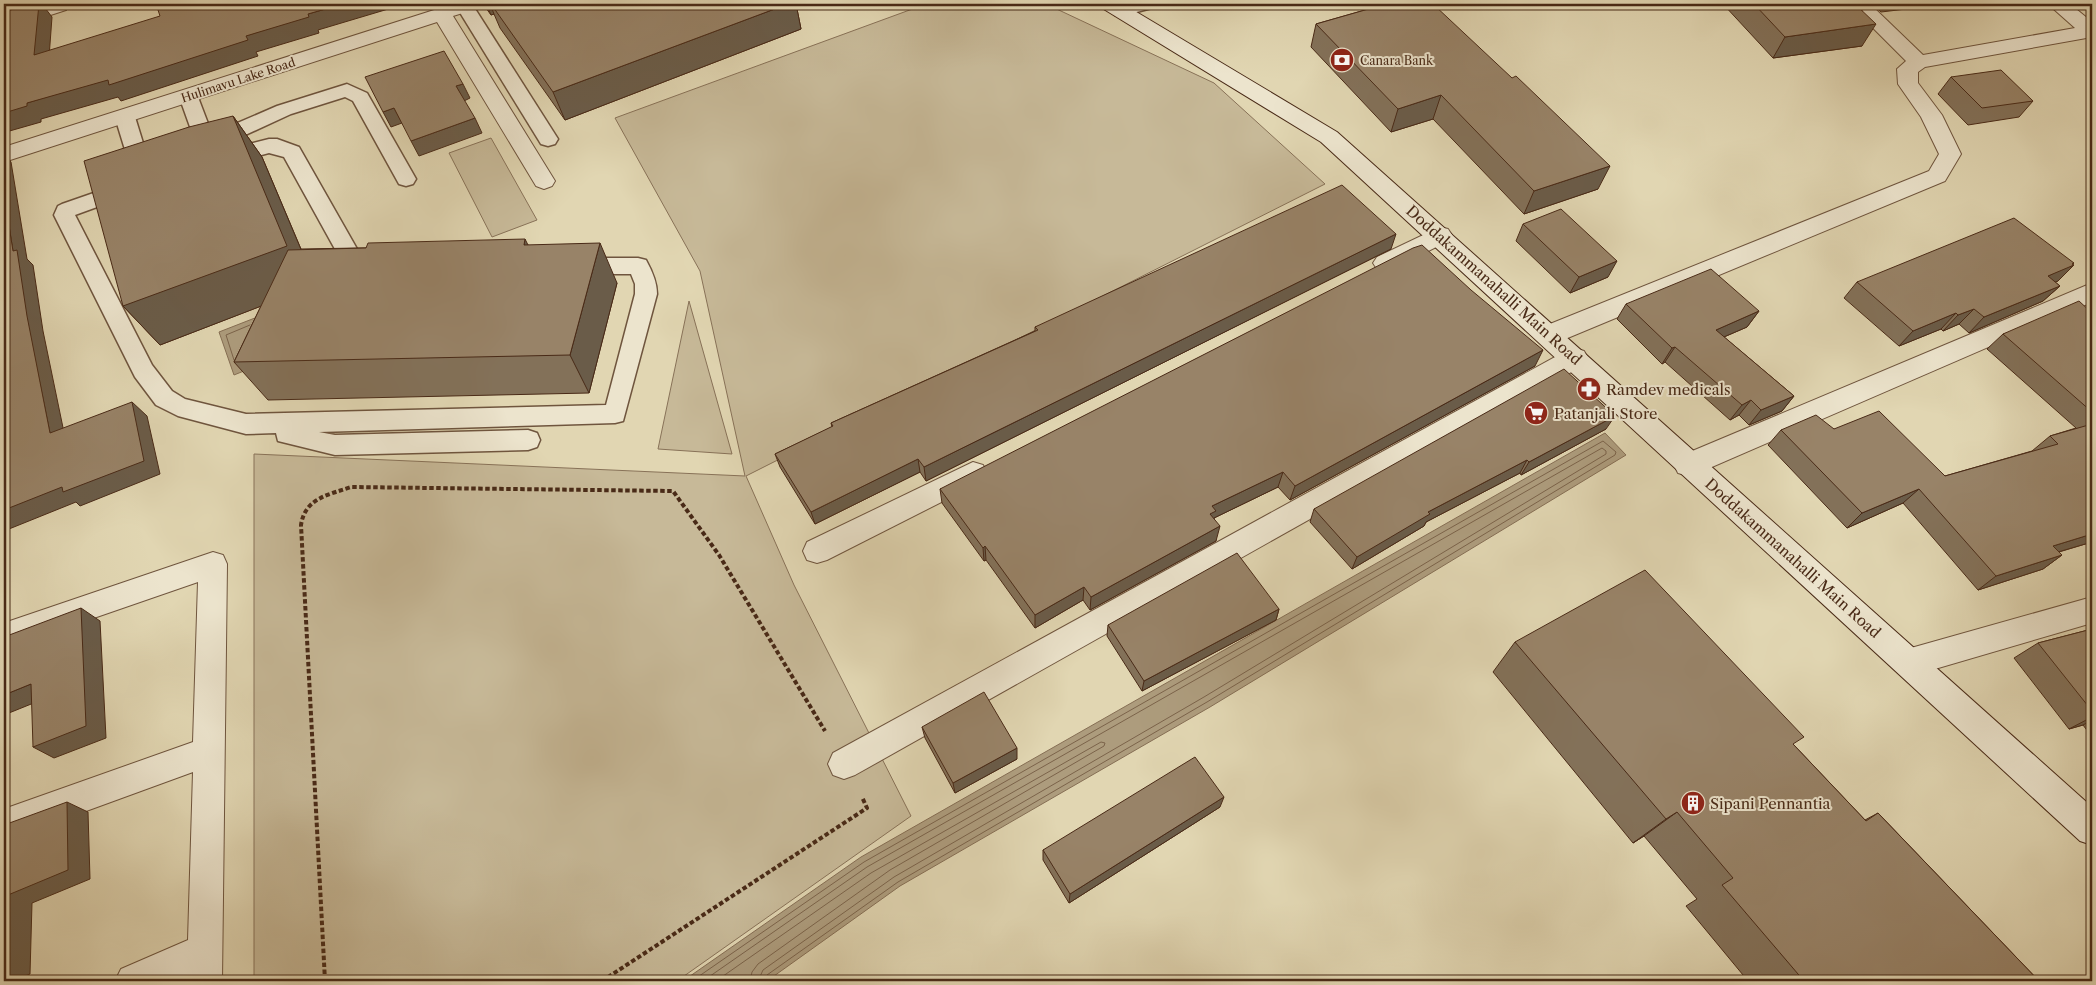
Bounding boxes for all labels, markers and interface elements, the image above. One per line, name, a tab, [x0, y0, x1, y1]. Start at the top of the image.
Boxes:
bank icon: Canara Bank	[1329, 47, 1355, 73]
place label: Canara Bank	[1360, 53, 1434, 68]
street label: Hulimavu Lake Road	[179, 54, 298, 106]
street label: Doddakammanahalli Main Road	[1402, 201, 1586, 369]
pharmacy icon: Ramdev medicals	[1576, 376, 1602, 402]
place label: Ramdev medicals	[1606, 380, 1731, 399]
supermarket icon: Patanjali Store	[1523, 400, 1549, 426]
place label: Patanjali Store	[1554, 404, 1657, 423]
street label: Doddakammanahalli Main Road	[1701, 474, 1885, 642]
building icon: Sipani Pennantia	[1680, 790, 1706, 816]
place label: Sipani Pennantia	[1710, 794, 1831, 813]

